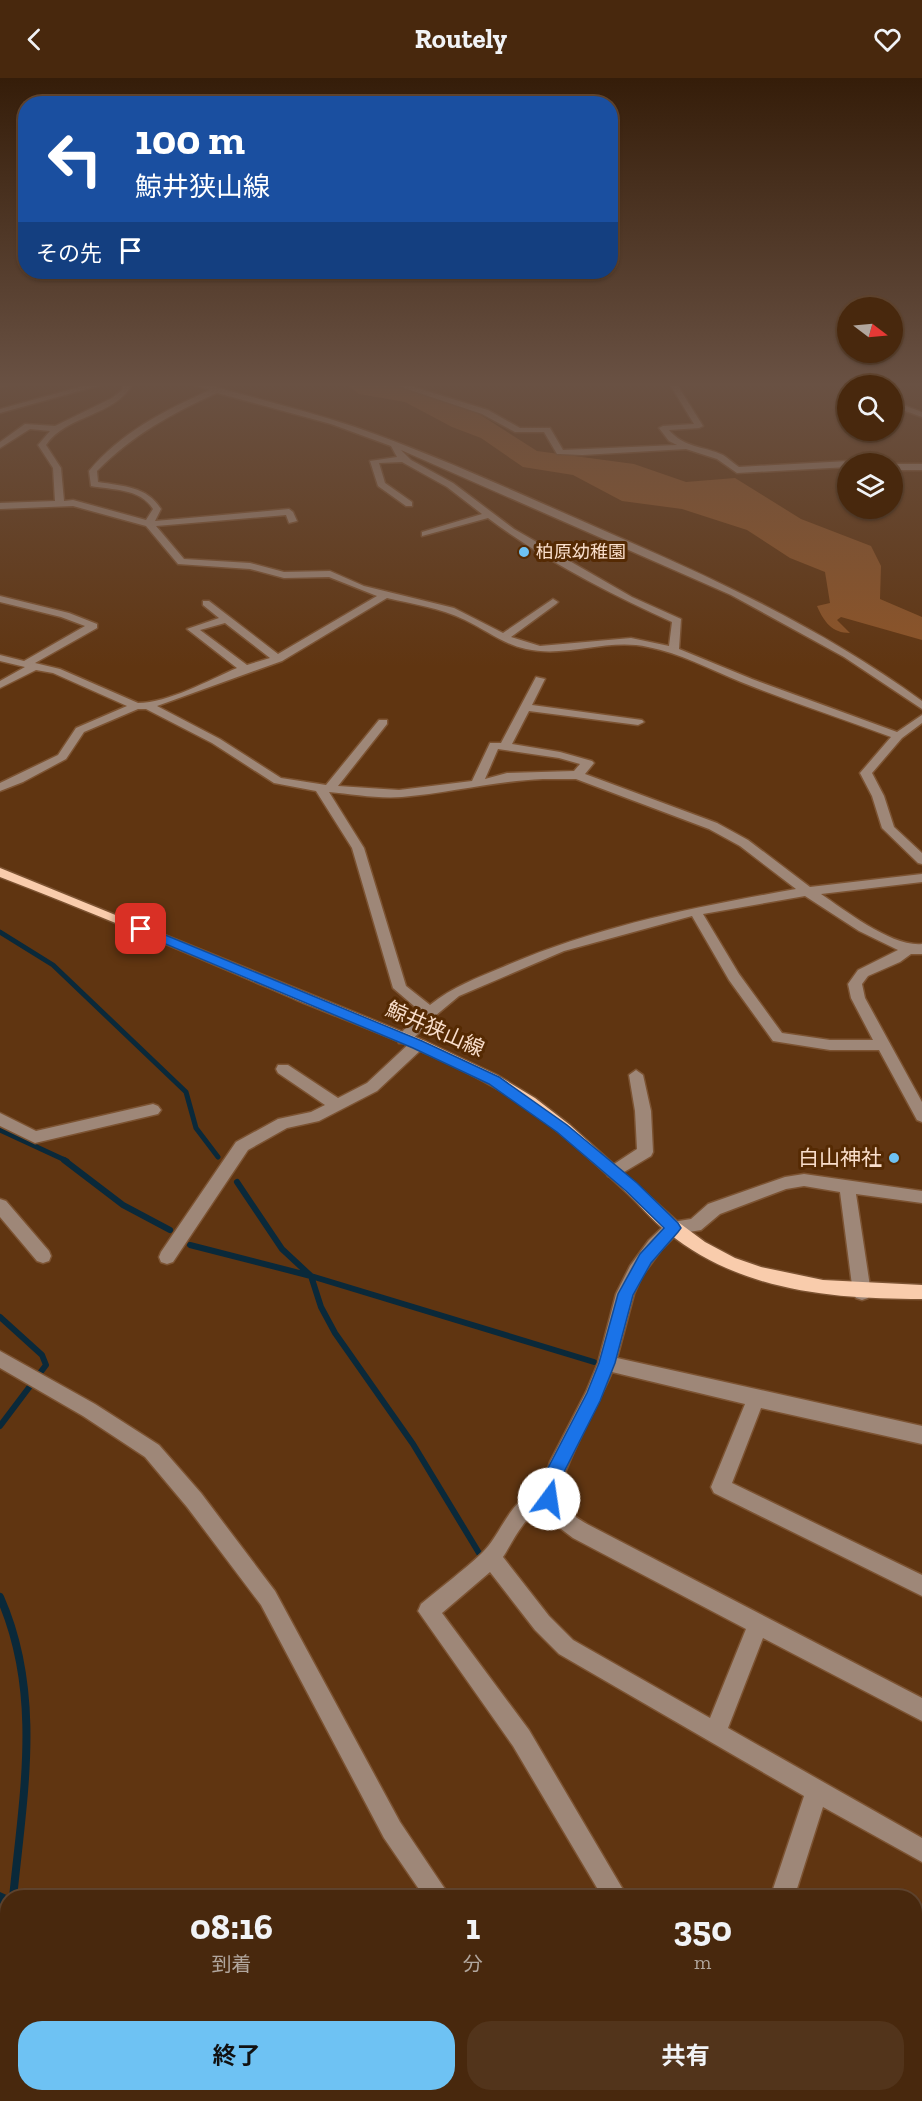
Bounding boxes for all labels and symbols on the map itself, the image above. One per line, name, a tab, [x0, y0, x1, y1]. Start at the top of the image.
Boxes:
north arrow	[837, 297, 903, 363]
place label: 柏原幼稚園	[536, 541, 626, 563]
marker: 柏原幼稚園	[517, 545, 531, 559]
pin	[115, 903, 166, 954]
street label: 鯨井狭山線	[382, 996, 488, 1061]
place label: 白山神社	[798, 1145, 882, 1170]
marker: 白山神社	[887, 1151, 901, 1165]
position arrow	[517, 1467, 581, 1531]

